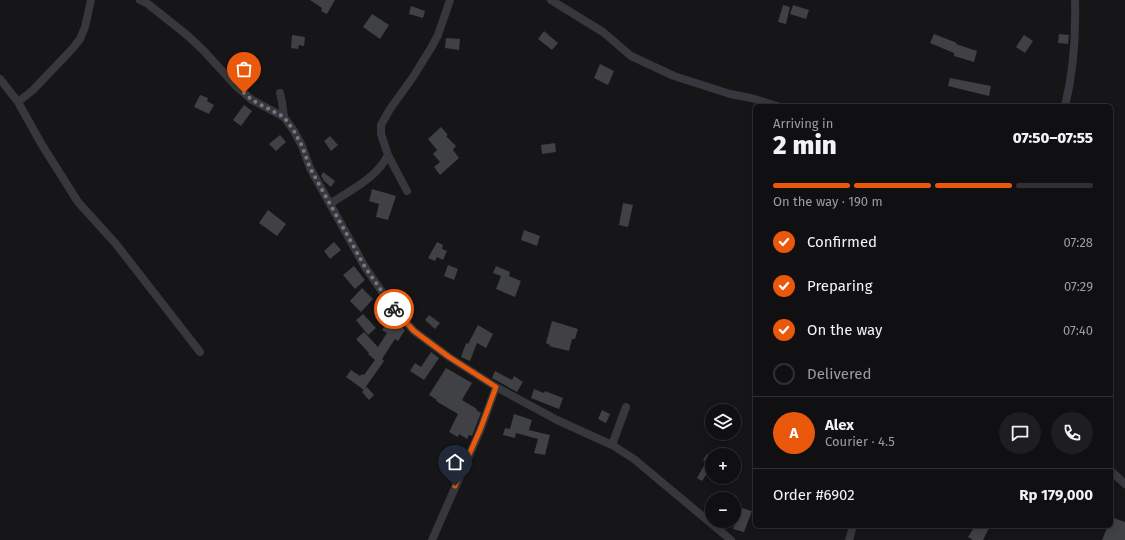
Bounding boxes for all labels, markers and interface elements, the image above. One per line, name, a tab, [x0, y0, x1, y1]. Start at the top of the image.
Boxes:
pin	[227, 52, 261, 93]
icon: bag	[233, 58, 255, 80]
text: Arriving in	[773, 116, 833, 131]
text: 07:50–07:55	[1013, 129, 1093, 147]
text: 2 min	[773, 130, 837, 161]
text: On the way · 190 m	[773, 194, 883, 209]
icon: check	[773, 231, 795, 253]
text: Confirmed	[807, 233, 877, 251]
text: 07:28	[1064, 235, 1093, 250]
icon: check	[773, 275, 795, 297]
text: Preparing	[807, 277, 872, 295]
text: 07:29	[1064, 279, 1093, 294]
courier	[374, 289, 414, 329]
icon: bike	[383, 298, 405, 320]
icon: check	[773, 319, 795, 341]
text: On the way	[807, 321, 882, 339]
text: 07:40	[1063, 323, 1093, 338]
text: Delivered	[807, 365, 871, 383]
map controls	[705, 404, 741, 528]
button: layers	[705, 404, 741, 440]
button: chat	[999, 412, 1041, 454]
button: phone	[1051, 412, 1093, 454]
text: Alex	[825, 416, 854, 434]
text: A	[790, 424, 798, 442]
text: Courier · 4.5	[825, 434, 895, 449]
pin	[438, 445, 472, 486]
button: +	[705, 448, 741, 484]
icon: home	[444, 451, 466, 473]
text: Order #6902	[773, 486, 855, 504]
text: Rp 179,000	[1019, 486, 1093, 504]
button: −	[705, 492, 741, 528]

